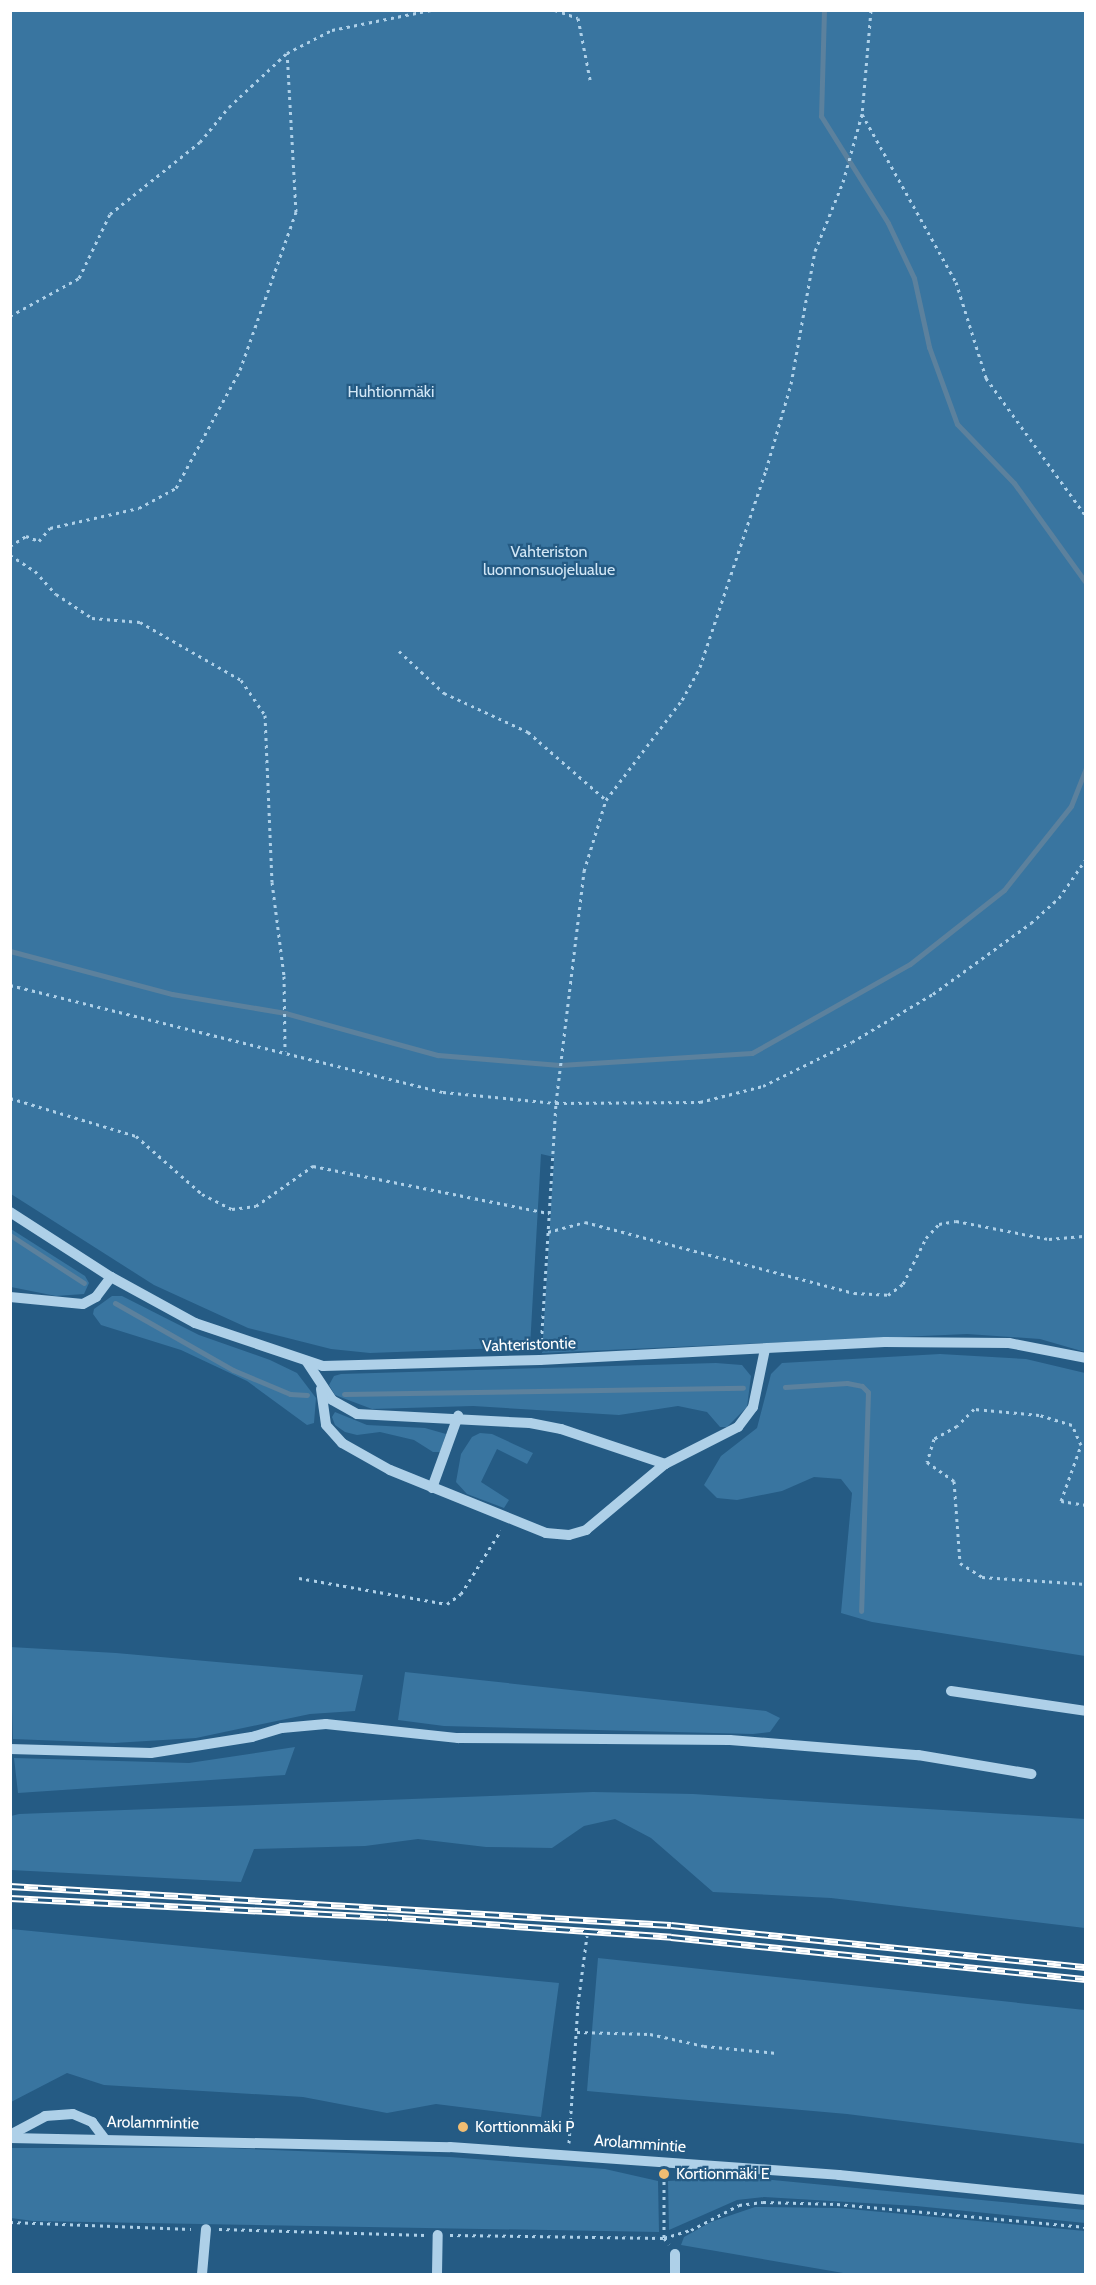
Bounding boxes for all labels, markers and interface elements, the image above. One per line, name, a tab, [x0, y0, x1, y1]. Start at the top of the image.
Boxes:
park label: Huhtionmäki	[348, 382, 434, 402]
park label: Vahteriston luonnonsuojelualue	[483, 542, 615, 580]
street label: Vahteristontie	[482, 1334, 576, 1356]
street label: Arolammintie	[107, 2113, 199, 2133]
place label: Korttionmäki P	[475, 2117, 574, 2137]
marker: Korttionmäki P	[456, 2120, 470, 2134]
street label: Arolammintie	[593, 2131, 687, 2157]
place label: Kortionmäki E	[676, 2164, 770, 2184]
marker: Kortionmäki E	[657, 2167, 671, 2181]

